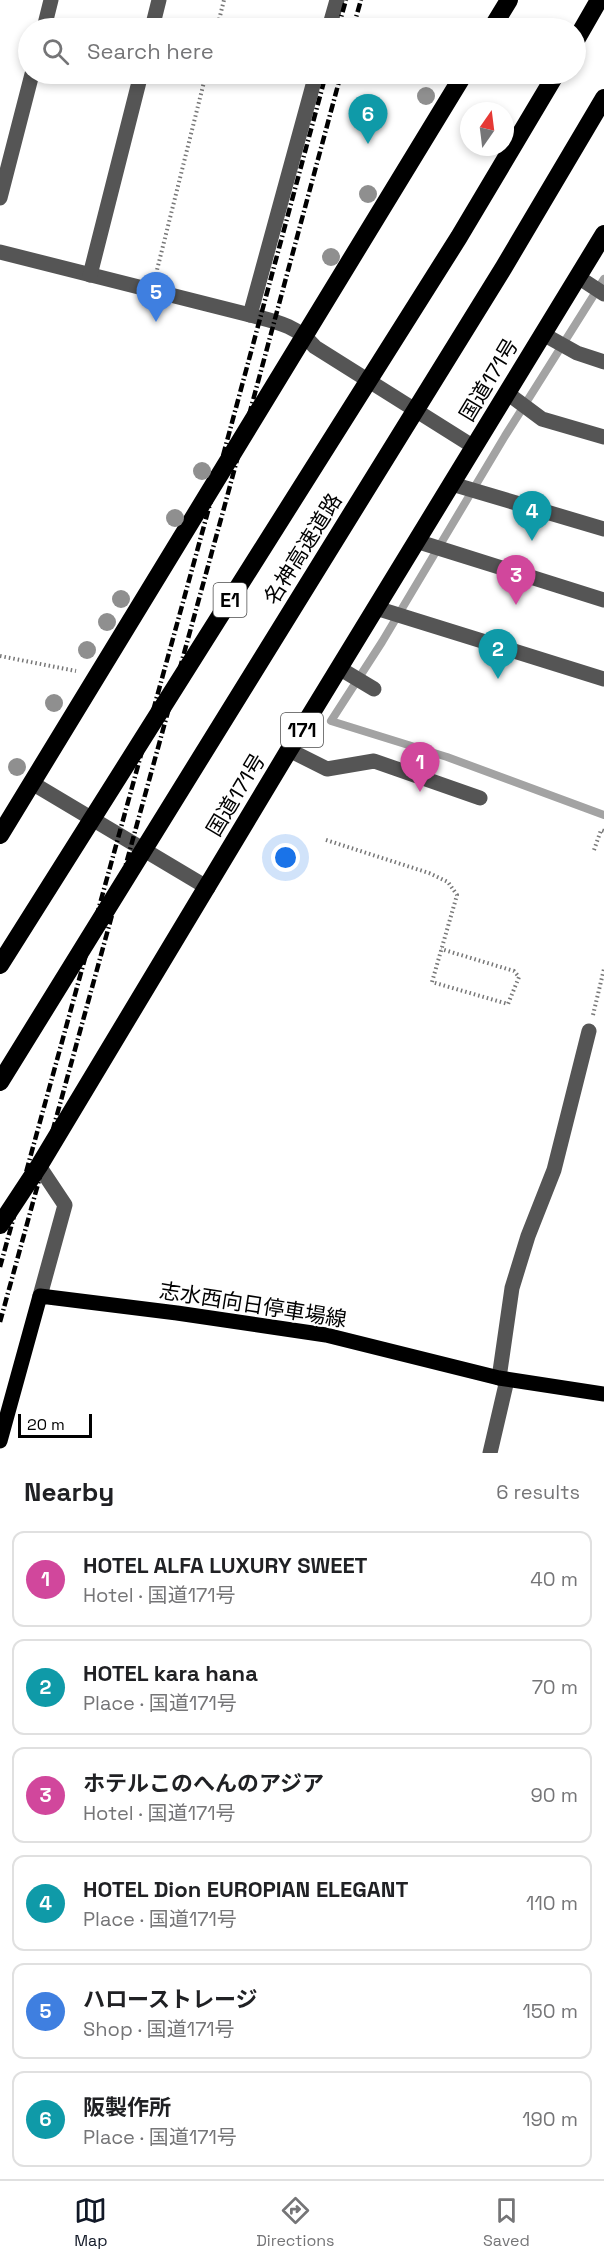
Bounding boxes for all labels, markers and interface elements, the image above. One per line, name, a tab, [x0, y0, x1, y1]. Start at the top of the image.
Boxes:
search box	[18, 18, 586, 84]
icon: search	[39, 35, 72, 68]
text: Search here	[87, 37, 214, 65]
pin: 6	[348, 94, 388, 144]
north arrow	[460, 102, 514, 156]
pin: 5	[136, 272, 176, 322]
street label: 国道171号	[453, 333, 524, 426]
street label: 名神高速道路	[258, 488, 347, 609]
pin: 4	[512, 492, 552, 541]
pin: 3	[496, 556, 536, 605]
road number: E1	[214, 583, 246, 617]
pin: 2	[478, 630, 518, 679]
road number: 171	[281, 713, 323, 747]
pin: 1	[400, 742, 440, 792]
street label: 国道171号	[200, 748, 271, 841]
your location	[271, 843, 300, 872]
street label: 志水西向日停車場線	[158, 1276, 349, 1333]
scale bar	[18, 1411, 92, 1438]
text: 20 m	[27, 1414, 65, 1435]
text: Nearby	[24, 1475, 114, 1509]
text: 6 results	[496, 1479, 580, 1505]
text: HOTEL ALFA LUXURY SWEET	[83, 1551, 368, 1579]
text: 1	[41, 1566, 50, 1592]
text: 40 m	[530, 1566, 578, 1592]
text: Hotel · 国道171号	[83, 1582, 236, 1608]
text: HOTEL kara hana	[83, 1659, 258, 1687]
text: 2	[40, 1674, 51, 1700]
text: 70 m	[532, 1674, 578, 1700]
text: Place · 国道171号	[83, 1690, 237, 1716]
text: ホテルこのへんのアジア	[83, 1769, 324, 1797]
text: 3	[39, 1782, 52, 1808]
text: 90 m	[531, 1782, 578, 1808]
text: Hotel · 国道171号	[83, 1800, 236, 1826]
text: HOTEL Dion EUROPIAN ELEGANT	[83, 1875, 408, 1903]
text: 4	[39, 1890, 52, 1916]
text: 110 m	[526, 1890, 578, 1916]
text: Place · 国道171号	[83, 1906, 237, 1932]
text: ハローストレージ	[83, 1985, 257, 2013]
text: 5	[40, 1998, 52, 2024]
text: 150 m	[523, 1998, 578, 2024]
text: Shop · 国道171号	[83, 2016, 235, 2042]
text: 阪製作所	[83, 2093, 171, 2121]
text: 6	[39, 2106, 52, 2132]
text: 190 m	[522, 2106, 578, 2132]
text: Place · 国道171号	[83, 2124, 237, 2150]
tab: Map	[74, 2194, 108, 2251]
tab: Directions	[256, 2194, 335, 2251]
tab: Saved	[483, 2194, 530, 2251]

